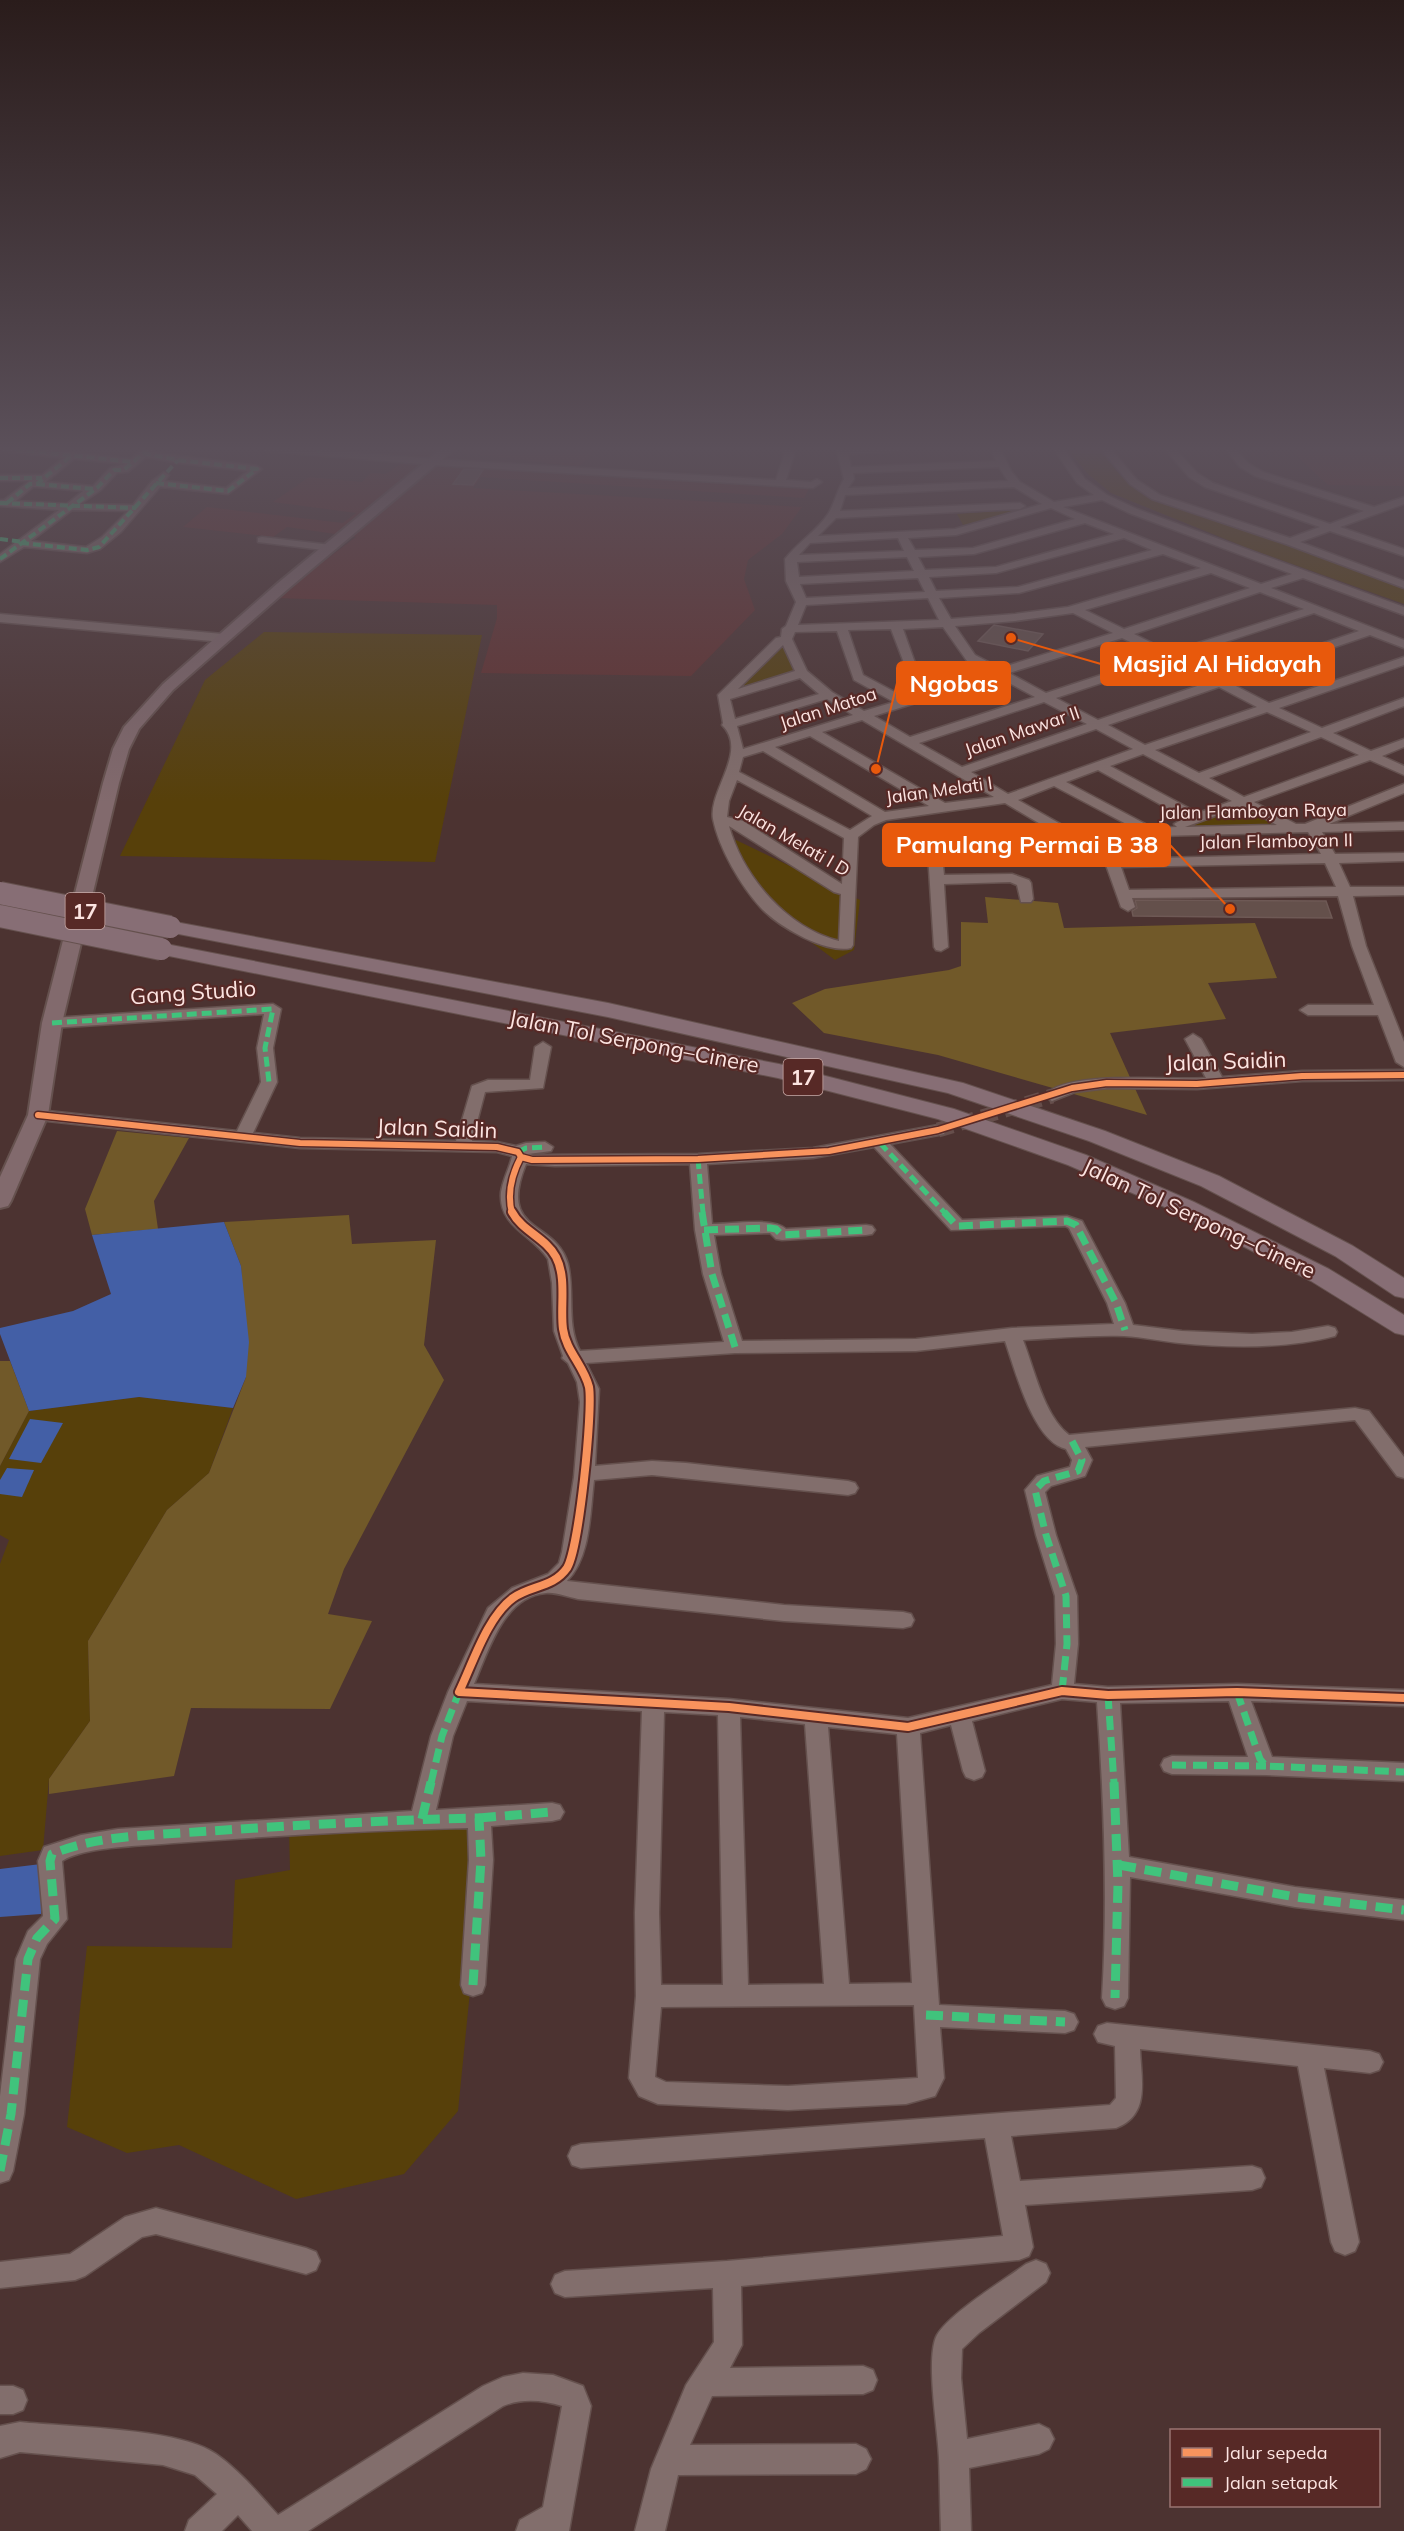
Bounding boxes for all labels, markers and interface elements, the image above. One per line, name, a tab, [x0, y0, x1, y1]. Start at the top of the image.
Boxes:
callout: Masjid Al Hidayah	[1101, 643, 1334, 685]
text: Masjid Al Hidayah	[1112, 648, 1322, 678]
callout: Ngobas	[897, 662, 1010, 704]
text: Ngobas	[909, 668, 999, 698]
street label: Jalan Matoa	[777, 682, 879, 734]
street label: Jalan Mawar II	[962, 701, 1082, 761]
street label: Jalan Melati I	[884, 771, 994, 809]
street label: Jalan Flamboyan Raya	[1159, 798, 1347, 824]
street label: Jalan Melati I D	[734, 799, 854, 881]
callout: Pamulang Permai B 38	[883, 824, 1170, 866]
street label: Jalan Flamboyan II	[1199, 828, 1353, 854]
text: Pamulang Permai B 38	[896, 829, 1158, 859]
road number: 17	[66, 893, 104, 929]
street label: Gang Studio	[129, 974, 257, 1010]
street label: Jalan Tol Serpong–Cinere	[507, 1003, 761, 1079]
street label: Jalan Saidin	[1165, 1045, 1287, 1077]
road number: 17	[784, 1059, 822, 1095]
street label: Jalan Saidin	[376, 1112, 498, 1144]
street label: Jalan Tol Serpong–Cinere	[1078, 1152, 1320, 1284]
legend	[1170, 2429, 1380, 2507]
text: Jalur sepeda	[1224, 2441, 1328, 2464]
text: Jalan setapak	[1224, 2471, 1338, 2494]

